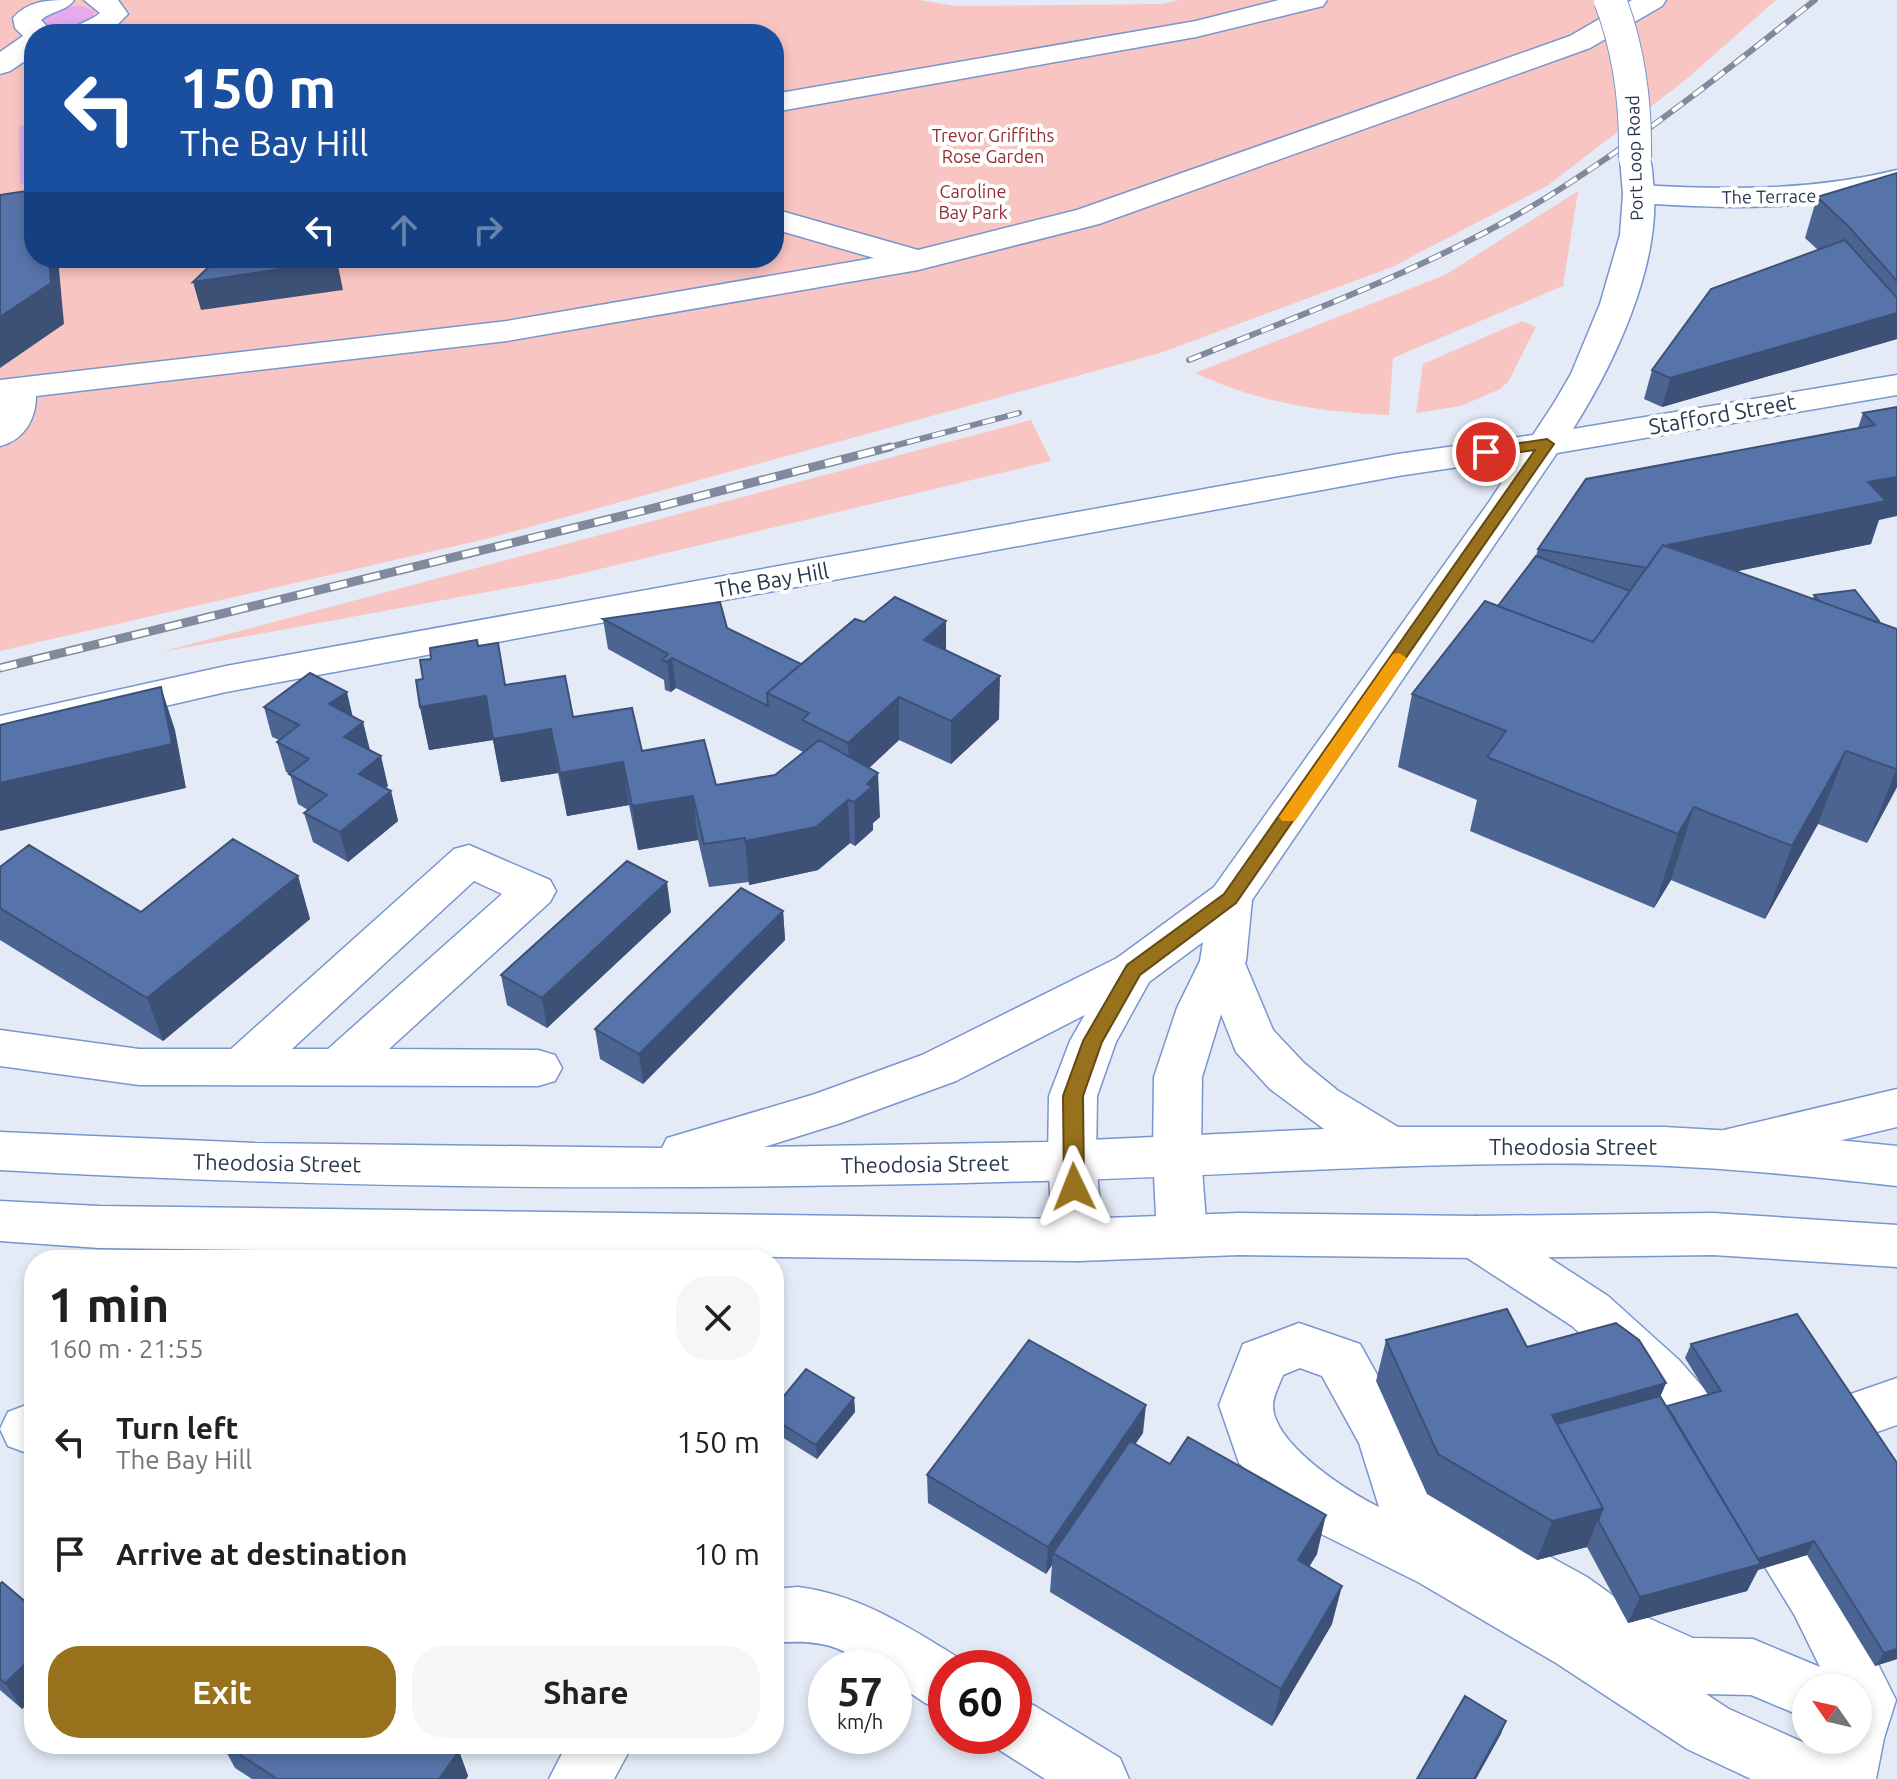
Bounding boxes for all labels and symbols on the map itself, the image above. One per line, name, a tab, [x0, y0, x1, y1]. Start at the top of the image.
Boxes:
street label: Port Loop Road	[1622, 95, 1646, 221]
park label: Trevor Griffiths Rose Garden	[932, 125, 1055, 166]
park label: Caroline Bay Park	[938, 181, 1008, 222]
street label: The Terrace	[1722, 185, 1816, 207]
street label: Stafford Street	[1647, 388, 1798, 439]
pin	[1452, 418, 1520, 486]
street label: The Bay Hill	[713, 557, 831, 602]
street label: Theodosia Street	[1489, 1134, 1657, 1159]
position arrow	[1032, 1145, 1116, 1229]
street label: Theodosia Street	[193, 1149, 362, 1176]
street label: Theodosia Street	[841, 1150, 1010, 1177]
speed limit sign: 60	[928, 1650, 1032, 1754]
north arrow	[1792, 1674, 1872, 1754]

